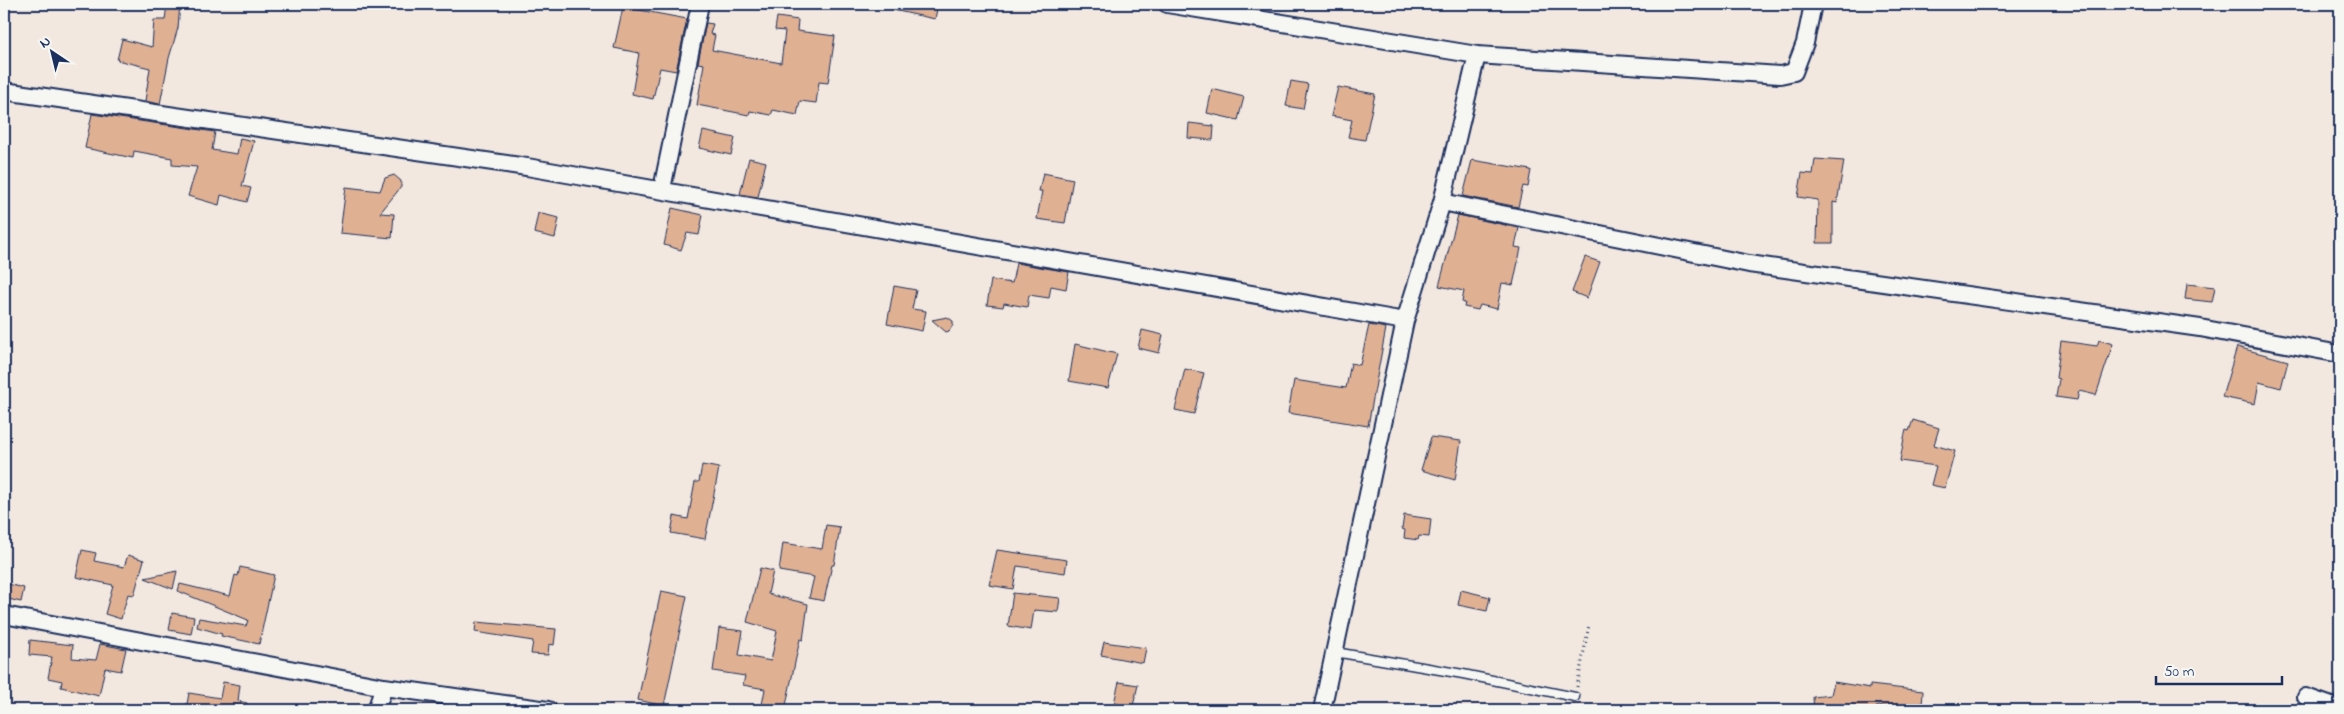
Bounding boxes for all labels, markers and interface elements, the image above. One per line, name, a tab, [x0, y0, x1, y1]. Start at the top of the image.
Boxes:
north arrow	[28, 28, 78, 78]
text: N	[36, 31, 55, 54]
scale bar	[2156, 654, 2283, 686]
text: 50 m	[2164, 661, 2195, 683]

